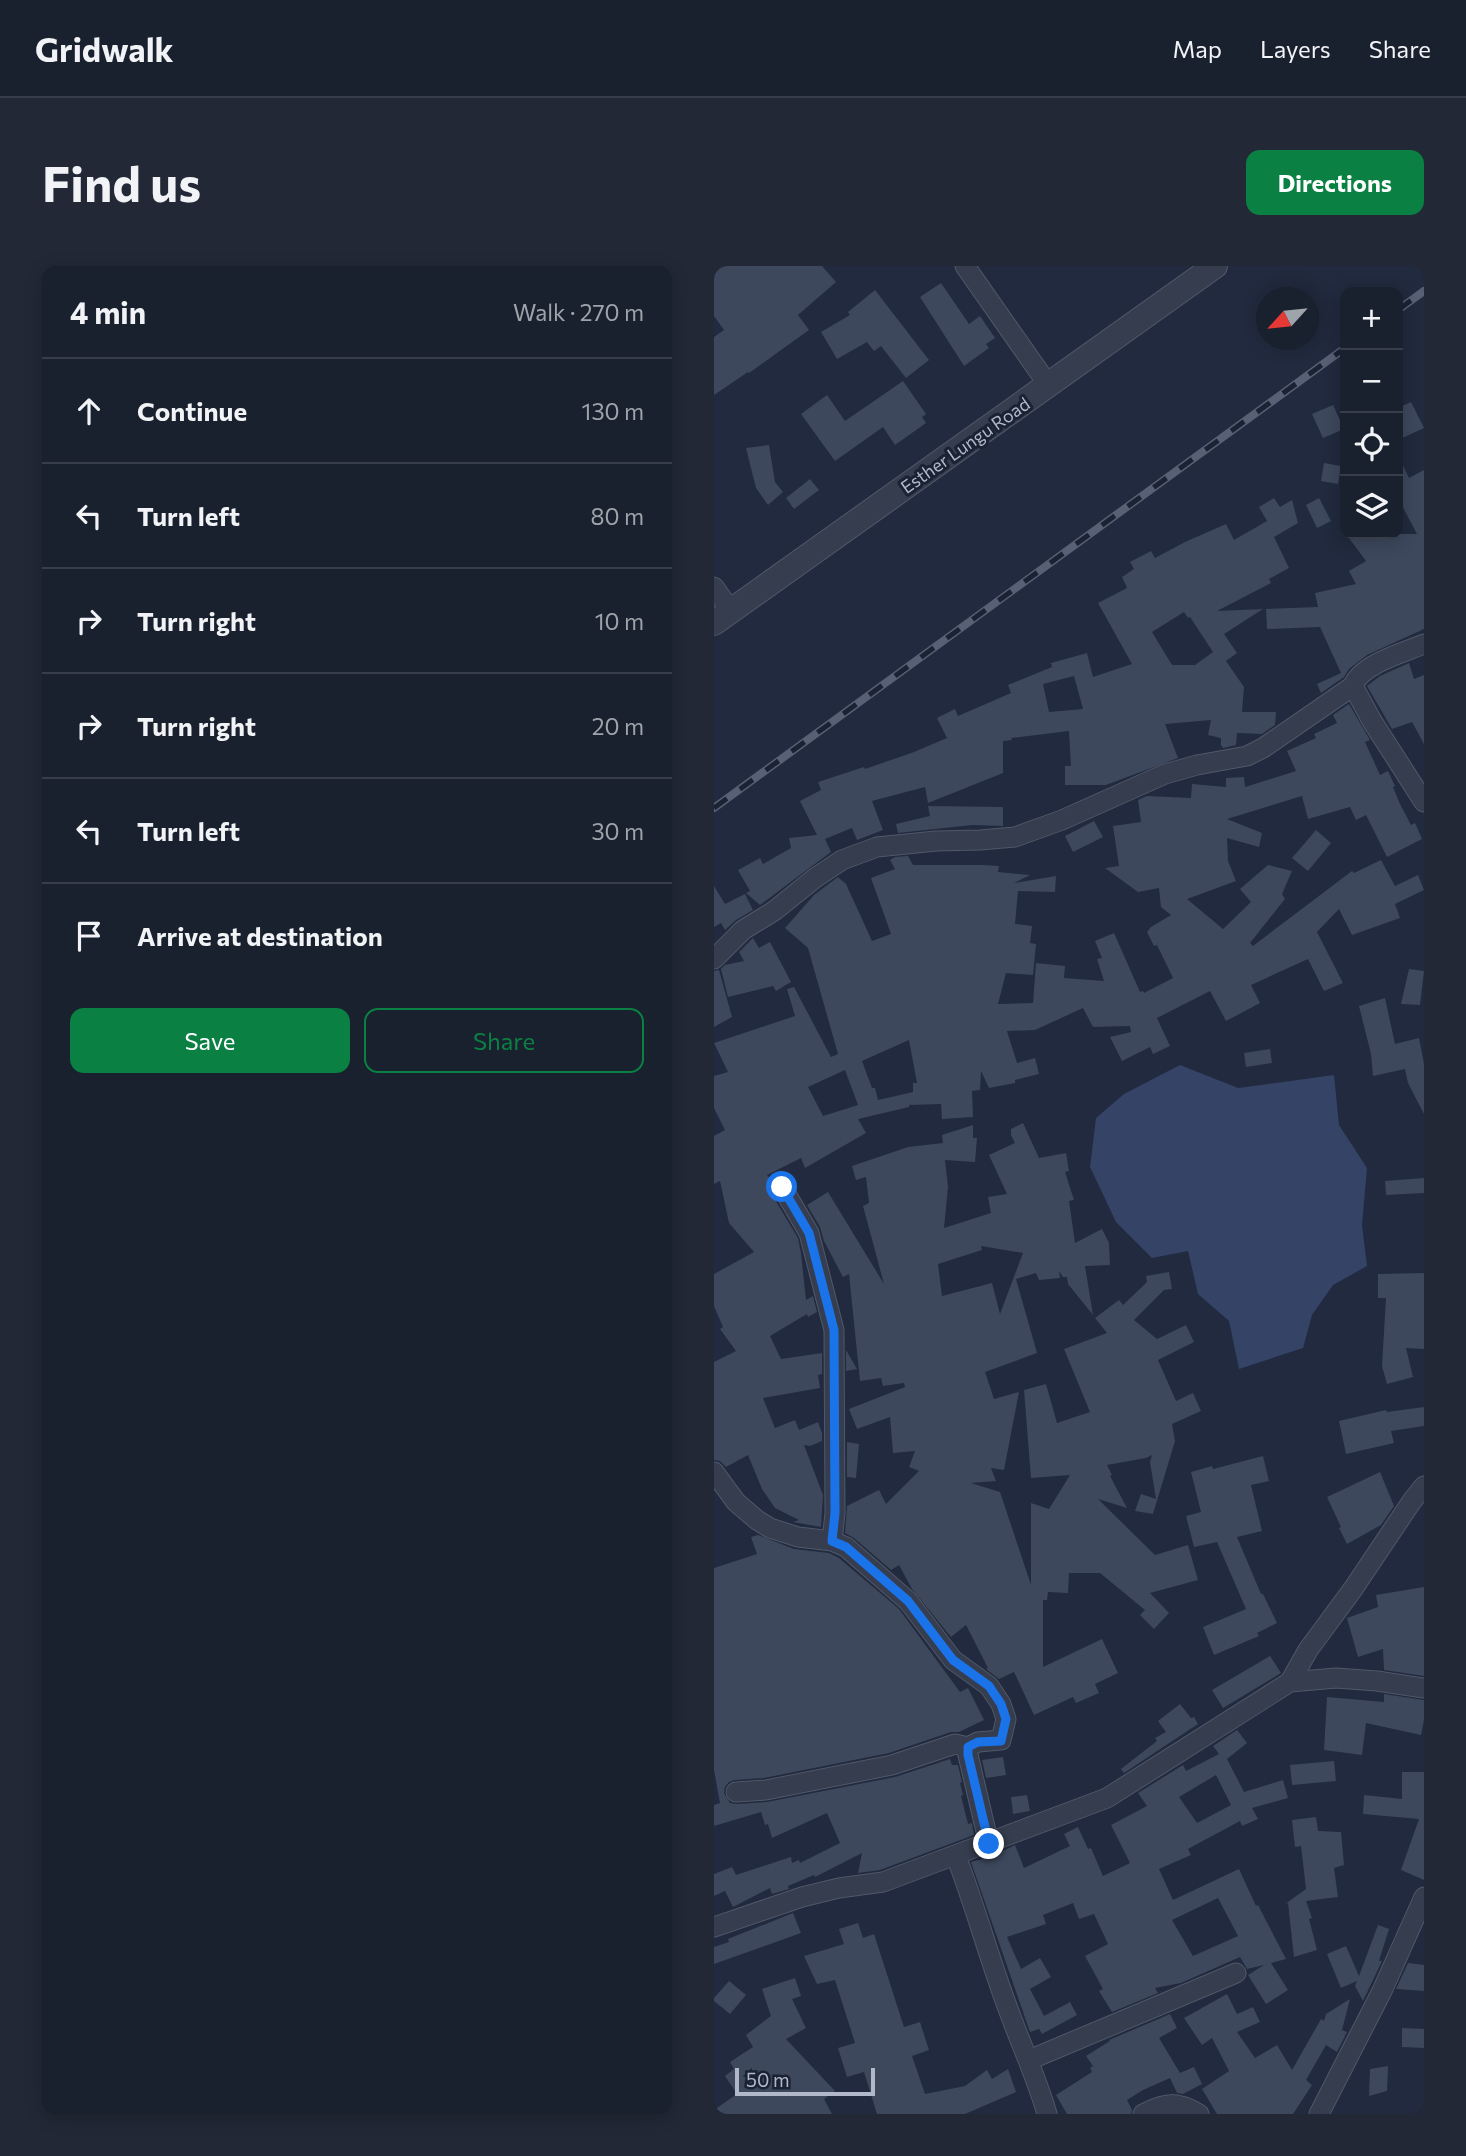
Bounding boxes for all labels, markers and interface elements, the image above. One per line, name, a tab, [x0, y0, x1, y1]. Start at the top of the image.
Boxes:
text: Gridwalk	[35, 28, 174, 69]
text: Map	[1173, 34, 1222, 63]
text: Layers	[1260, 34, 1331, 63]
text: Share	[1369, 34, 1431, 63]
button: Directions	[1246, 150, 1424, 215]
text: Find us	[42, 152, 201, 212]
north arrow	[1256, 287, 1319, 350]
map controls	[1340, 287, 1403, 539]
button: +	[1340, 287, 1403, 350]
text: 4 min	[70, 293, 146, 330]
text: Walk · 270 m	[513, 298, 644, 326]
button: −	[1340, 350, 1403, 413]
icon: ahead	[70, 392, 108, 430]
street label: Esther Lungu Road	[896, 392, 1034, 498]
text: Continue	[137, 395, 247, 426]
text: 130 m	[582, 397, 644, 425]
button: locate	[1340, 413, 1403, 476]
button: layers	[1340, 476, 1403, 539]
icon: left	[70, 497, 108, 535]
text: Turn left	[137, 500, 240, 531]
text: 80 m	[591, 502, 644, 530]
icon: right	[70, 602, 108, 640]
text: Turn right	[137, 605, 256, 636]
text: 10 m	[595, 607, 644, 635]
icon: right	[70, 707, 108, 745]
text: Turn right	[137, 710, 256, 741]
text: 20 m	[592, 712, 644, 740]
icon: left	[70, 812, 108, 850]
text: Turn left	[137, 815, 240, 846]
text: 30 m	[591, 817, 644, 845]
icon: arrive	[70, 917, 108, 955]
text: Arrive at destination	[137, 920, 383, 951]
button: Save	[70, 1008, 350, 1073]
button: Share	[364, 1008, 644, 1073]
route start	[766, 1171, 797, 1202]
route end	[973, 1828, 1004, 1859]
scale bar	[735, 2065, 875, 2097]
text: 50 m	[746, 2068, 790, 2091]

